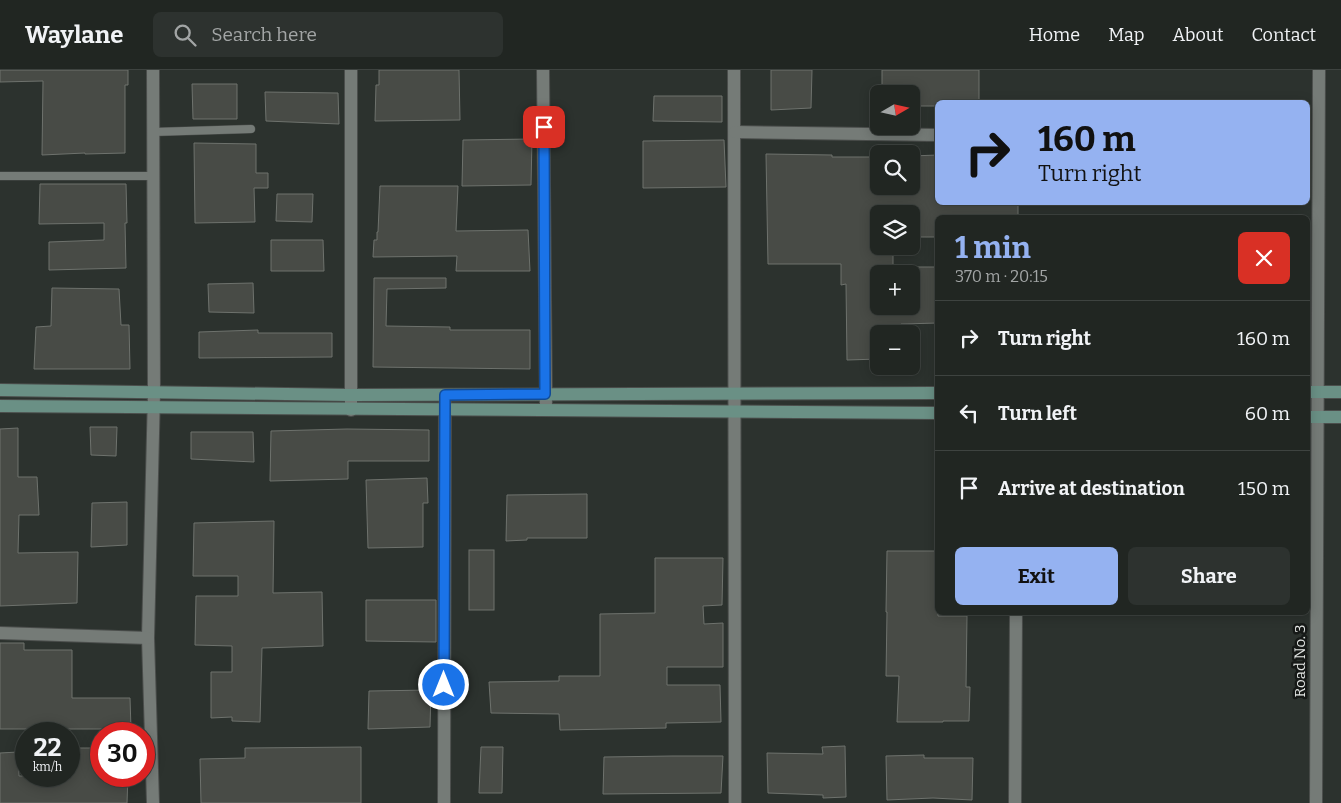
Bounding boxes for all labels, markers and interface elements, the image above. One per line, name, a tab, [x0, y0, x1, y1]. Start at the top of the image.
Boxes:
search box	[153, 12, 503, 57]
text: Waylane	[25, 21, 123, 49]
icon: search	[171, 21, 199, 49]
text: Search here	[211, 23, 317, 46]
text: Home	[1029, 24, 1080, 46]
text: Map	[1108, 24, 1144, 46]
text: About	[1172, 24, 1223, 46]
text: Contact	[1251, 24, 1316, 46]
north arrow	[870, 85, 920, 135]
map controls	[870, 85, 920, 375]
pin	[523, 106, 565, 148]
icon: arrive	[530, 113, 558, 141]
text: 160 m	[1038, 118, 1136, 160]
icon: right	[955, 120, 1020, 185]
button: search	[870, 145, 920, 195]
text: Turn right	[1038, 160, 1141, 187]
button: layers	[870, 205, 920, 255]
text: 1 min	[955, 230, 1031, 266]
button: close	[1238, 232, 1290, 284]
button: +	[870, 265, 920, 315]
text: 370 m · 20:15	[955, 267, 1048, 286]
icon: right	[955, 324, 983, 352]
button: −	[870, 325, 920, 375]
text: Turn right	[998, 327, 1091, 350]
text: 160 m	[1237, 327, 1290, 350]
icon: left	[955, 399, 983, 427]
text: Turn left	[998, 402, 1077, 425]
text: 60 m	[1245, 402, 1290, 425]
icon: arrive	[955, 474, 983, 502]
text: Arrive at destination	[998, 477, 1185, 500]
text: 150 m	[1238, 477, 1290, 500]
button: Exit	[955, 547, 1118, 605]
button: Share	[1128, 547, 1290, 605]
street label: Road No. 3	[1291, 625, 1309, 698]
position arrow	[417, 658, 469, 710]
speed limit sign: 30	[90, 722, 155, 787]
text: 22	[33, 733, 62, 763]
text: km/h	[33, 760, 62, 774]

